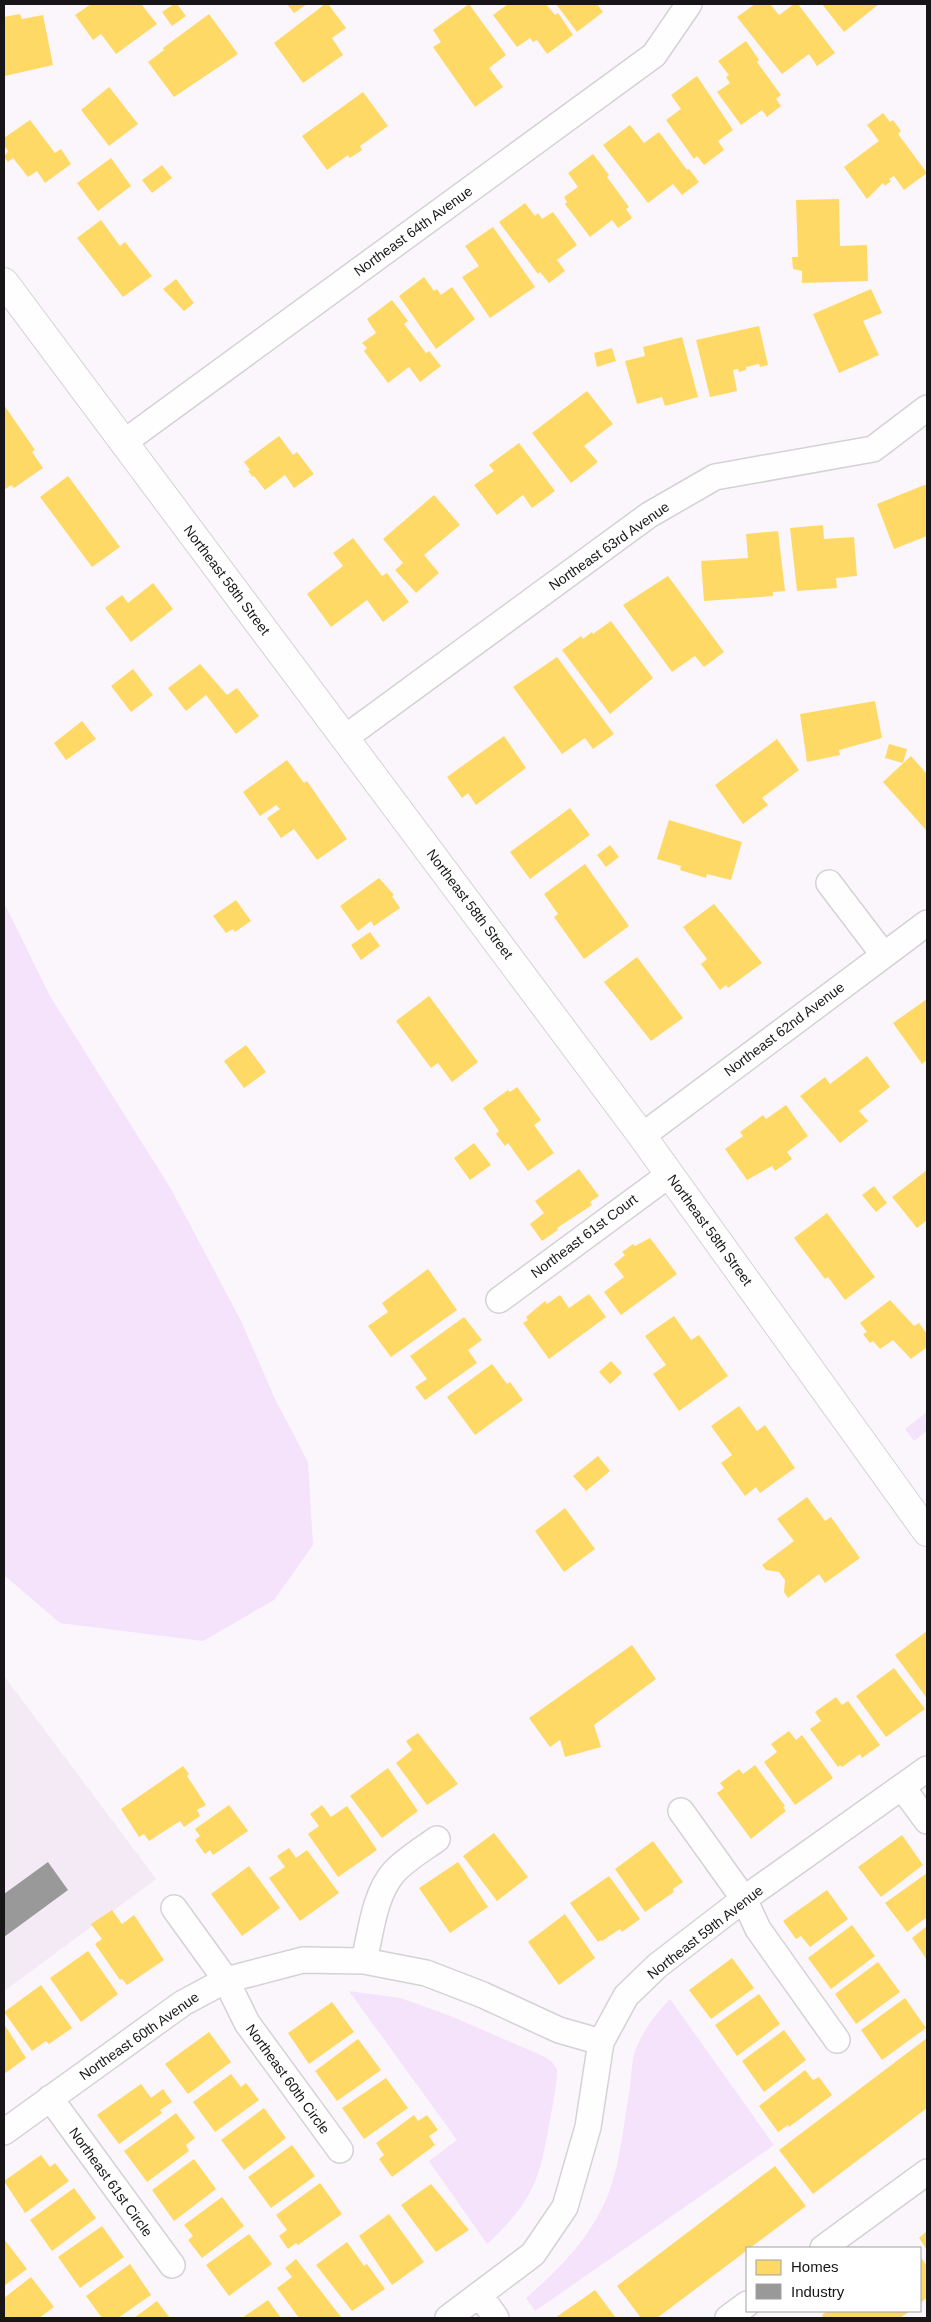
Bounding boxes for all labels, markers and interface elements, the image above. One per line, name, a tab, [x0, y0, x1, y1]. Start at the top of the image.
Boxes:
street label: Northeast 64th Avenue	[351, 183, 475, 279]
street label: Northeast 63rd Avenue	[546, 498, 672, 594]
street label: Northeast 58th Street	[181, 522, 273, 638]
street label: Northeast 58th Street	[424, 846, 516, 962]
street label: Northeast 62nd Avenue	[721, 979, 847, 1079]
street label: Northeast 58th Street	[664, 1171, 756, 1289]
street label: Northeast 61st Court	[528, 1191, 640, 1281]
street label: Northeast 59th Avenue	[644, 1882, 766, 1982]
street label: Northeast 60th Avenue	[76, 1989, 202, 2083]
street label: Northeast 60th Circle	[243, 2021, 333, 2137]
street label: Northeast 61st Circle	[66, 2124, 156, 2240]
legend	[746, 2247, 921, 2312]
text: Homes	[791, 2258, 839, 2275]
text: Industry	[791, 2283, 845, 2300]

